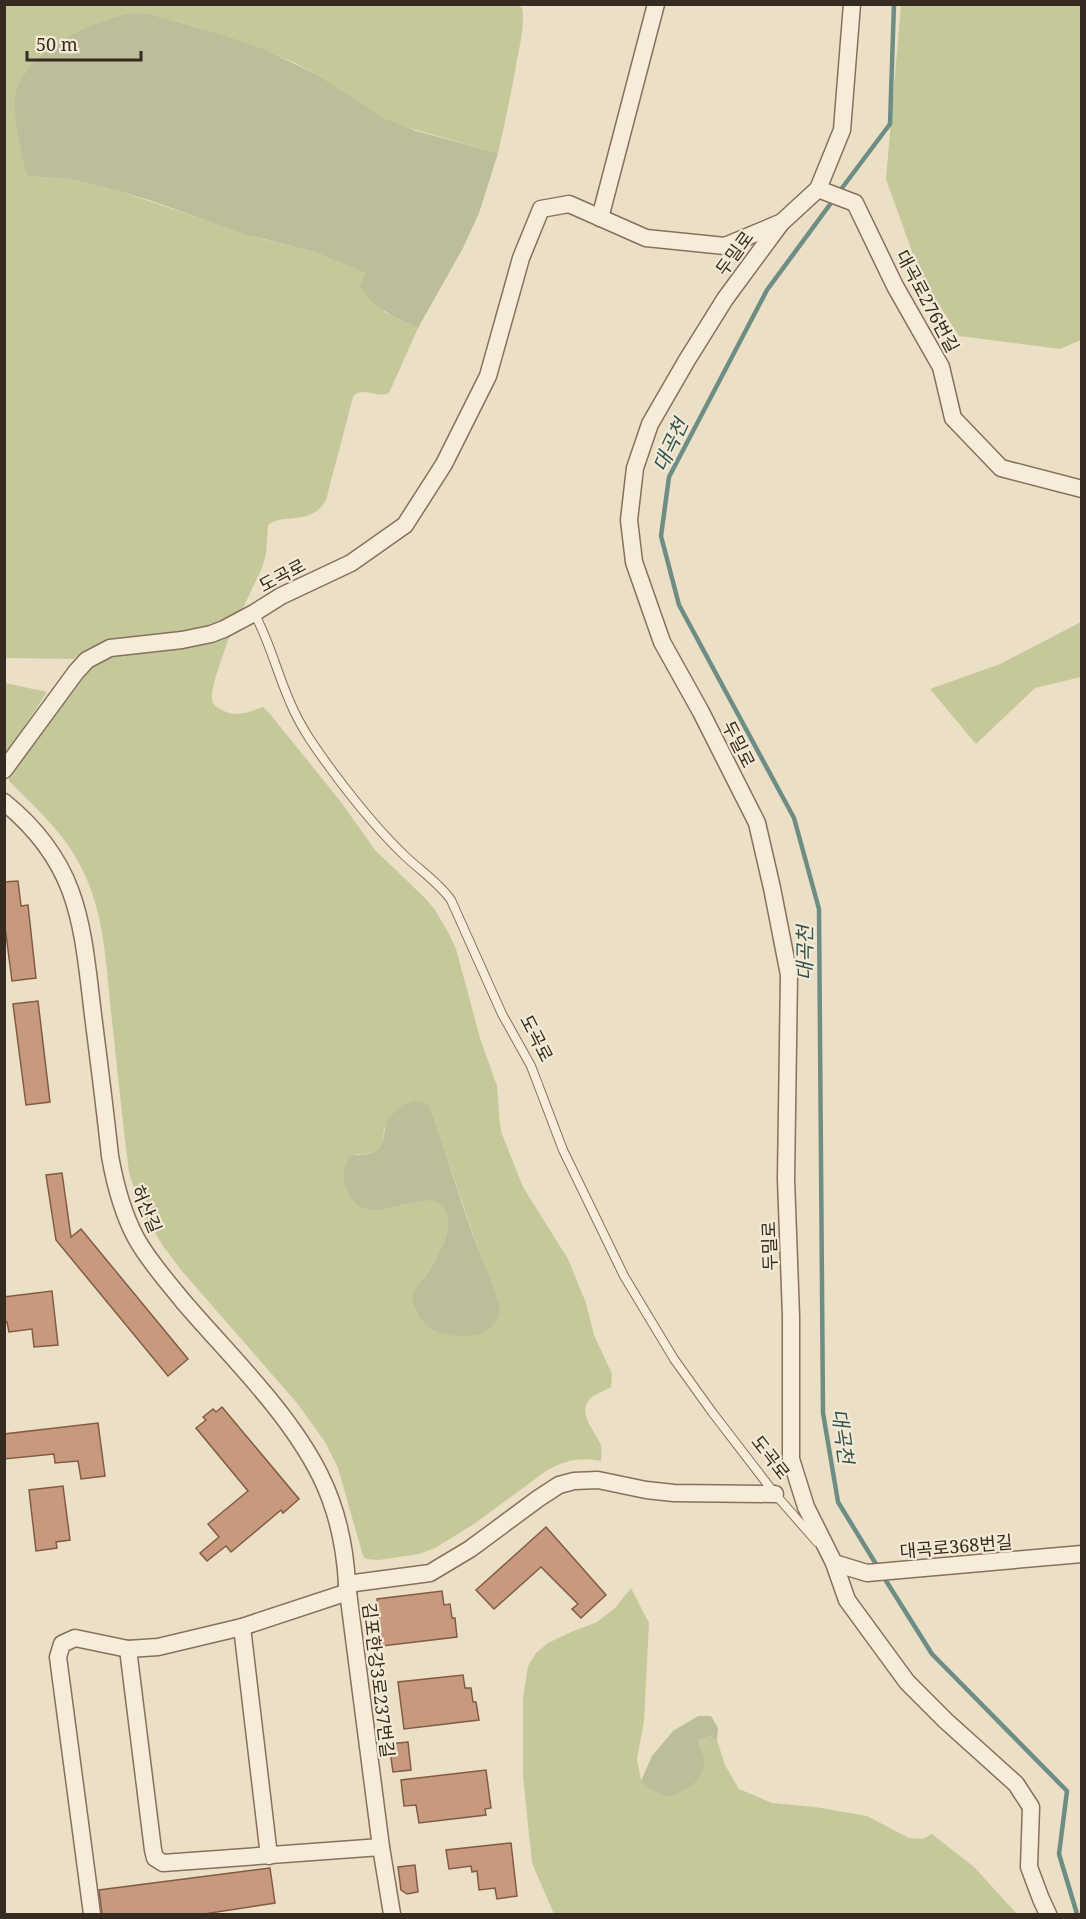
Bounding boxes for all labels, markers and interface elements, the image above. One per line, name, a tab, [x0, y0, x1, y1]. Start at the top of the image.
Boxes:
scale bar	[27, 24, 141, 62]
text: 50 m	[36, 32, 78, 56]
street label: 두밀로	[710, 226, 758, 280]
street label: 대곡로276번길	[891, 245, 965, 357]
water label: 대곡천	[646, 412, 695, 476]
street label: 도곡로	[254, 553, 310, 597]
street label: 두밀로	[717, 716, 761, 772]
water label: 대곡천	[791, 923, 818, 981]
street label: 도곡로	[515, 1010, 559, 1066]
street label: 허산길	[126, 1181, 168, 1237]
street label: 두밀로	[756, 1221, 782, 1271]
water label: 대곡천	[826, 1407, 861, 1468]
street label: 도곡로	[746, 1430, 796, 1484]
street label: 대곡로368번길	[899, 1529, 1013, 1563]
street label: 김포한강3로237번길	[358, 1601, 400, 1759]

